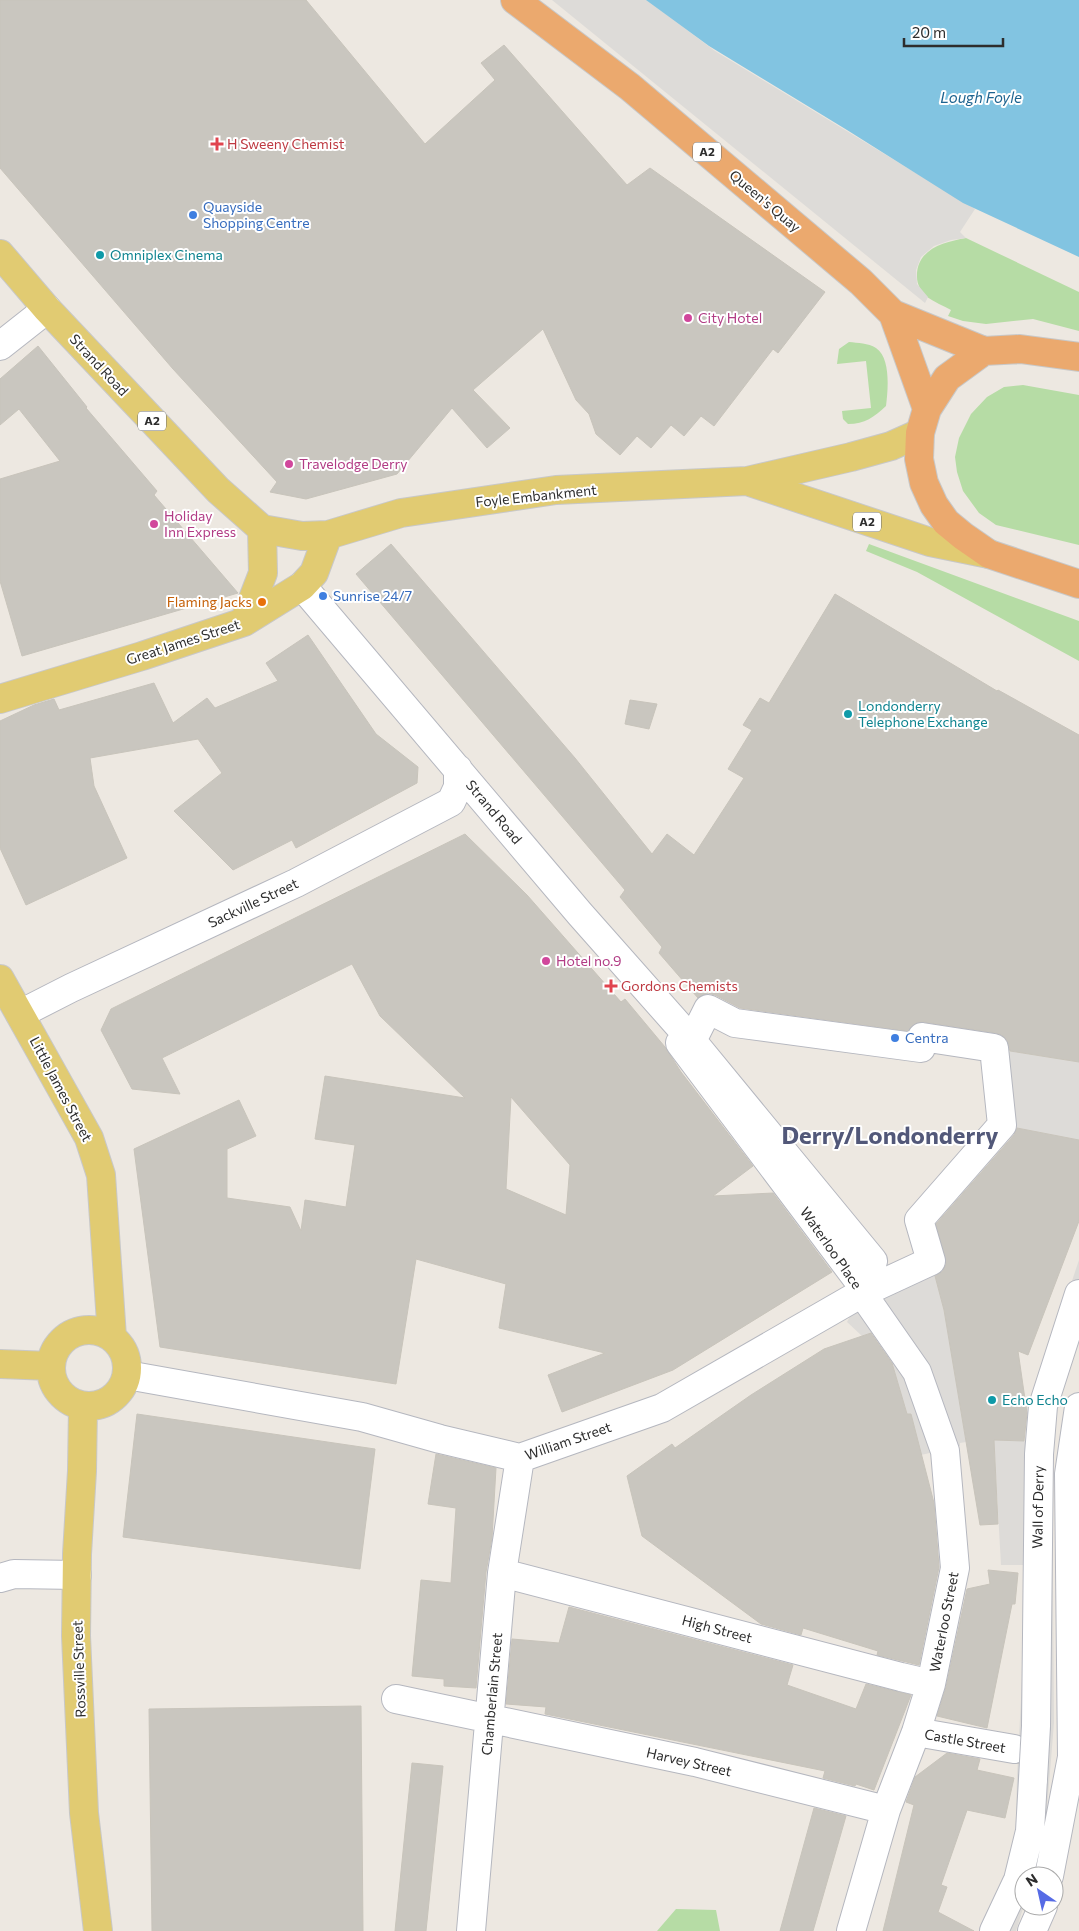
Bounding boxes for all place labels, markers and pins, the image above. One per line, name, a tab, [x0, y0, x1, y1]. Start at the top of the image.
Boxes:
place label: H Sweeny Chemist	[227, 135, 345, 152]
marker: H Sweeny Chemist	[211, 138, 223, 150]
place label: Quayside Shopping Centre	[203, 198, 310, 231]
marker: Quayside Shopping Centre	[187, 209, 199, 221]
place label: Omniplex Cinema	[110, 246, 223, 263]
marker: Omniplex Cinema	[94, 249, 106, 261]
place label: City Hotel	[698, 309, 762, 326]
marker: City Hotel	[682, 312, 694, 324]
place label: Travelodge Derry	[299, 455, 407, 472]
marker: Travelodge Derry	[283, 458, 295, 470]
place label: Holiday Inn Express	[164, 507, 236, 540]
marker: Holiday Inn Express	[148, 518, 160, 530]
place label: Sunrise 24/7	[333, 587, 412, 604]
marker: Sunrise 24/7	[317, 590, 329, 602]
place label: Flaming Jacks	[167, 593, 252, 610]
marker: Flaming Jacks	[256, 596, 268, 608]
place label: Londonderry Telephone Exchange	[858, 697, 988, 730]
marker: Londonderry Telephone Exchange	[842, 708, 854, 720]
place label: Hotel no.9	[556, 952, 622, 969]
marker: Hotel no.9	[540, 955, 552, 967]
place label: Gordons Chemists	[621, 977, 738, 994]
marker: Gordons Chemists	[605, 980, 617, 992]
place label: Centra	[905, 1029, 949, 1046]
marker: Centra	[889, 1032, 901, 1044]
place label: Echo Echo	[1002, 1391, 1068, 1408]
marker: Echo Echo	[986, 1394, 998, 1406]

